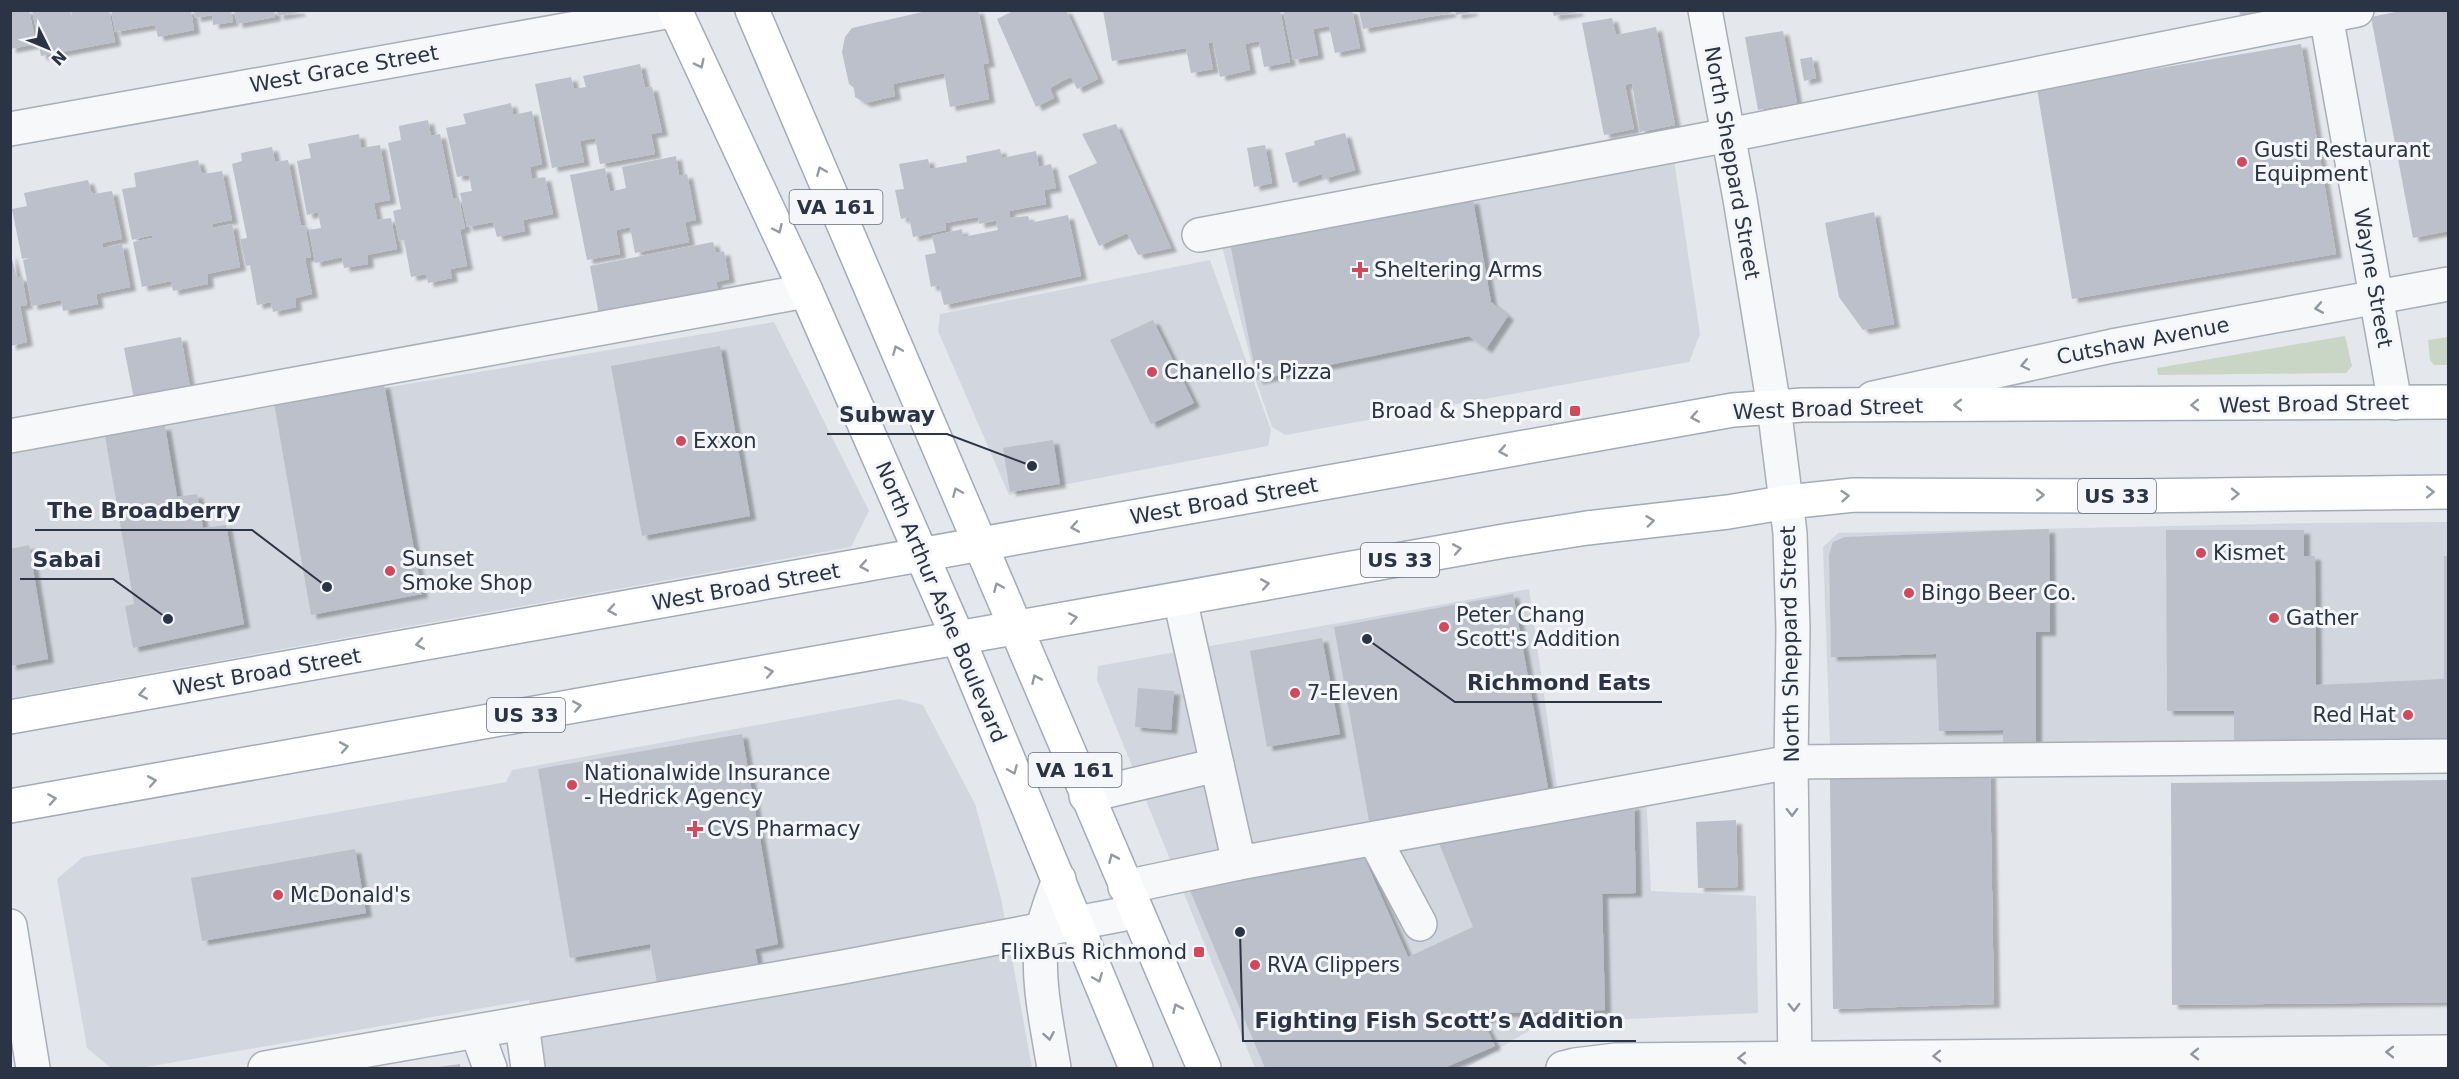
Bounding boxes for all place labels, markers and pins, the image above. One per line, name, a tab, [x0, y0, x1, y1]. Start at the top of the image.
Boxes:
place label: Gusti Restaurant Equipment	[2254, 138, 2430, 186]
marker: Gusti Restaurant Equipment	[2235, 155, 2249, 169]
place label: Sheltering Arms	[1374, 258, 1542, 282]
marker: Sheltering Arms	[1351, 261, 1369, 279]
place label: Chanello's Pizza	[1164, 360, 1332, 384]
marker: Chanello's Pizza	[1145, 365, 1159, 379]
callout: Subway	[827, 394, 947, 434]
place label: Broad & Sheppard	[1371, 399, 1563, 423]
marker: Broad & Sheppard	[1568, 404, 1582, 418]
place label: Exxon	[693, 429, 757, 453]
marker: Exxon	[674, 434, 688, 448]
callout: The Broadberry	[35, 490, 252, 530]
callout: Sabai	[20, 539, 113, 579]
place label: Kismet	[2213, 541, 2285, 565]
marker: Kismet	[2194, 546, 2208, 560]
place label: Sunset Smoke Shop	[402, 547, 532, 595]
marker: Sunset Smoke Shop	[383, 564, 397, 578]
place label: Bingo Beer Co.	[1921, 581, 2077, 605]
marker: Bingo Beer Co.	[1902, 586, 1916, 600]
place label: Peter Chang Scott's Addition	[1456, 603, 1620, 651]
place label: Gather	[2286, 606, 2359, 630]
marker: Gather	[2267, 611, 2281, 625]
marker: Peter Chang Scott's Addition	[1437, 620, 1451, 634]
callout: Richmond Eats	[1455, 662, 1662, 702]
place label: 7-Eleven	[1307, 681, 1399, 705]
marker: 7-Eleven	[1288, 686, 1302, 700]
place label: Red Hat	[2313, 703, 2396, 727]
marker: Red Hat	[2401, 708, 2415, 722]
place label: Nationalwide Insurance - Hedrick Agency	[584, 761, 830, 809]
marker: Nationalwide Insurance - Hedrick Agency	[565, 778, 579, 792]
place label: CVS Pharmacy	[707, 817, 860, 841]
marker: CVS Pharmacy	[688, 822, 702, 836]
place label: McDonald's	[290, 883, 411, 907]
marker: McDonald's	[271, 888, 285, 902]
place label: FlixBus Richmond	[1000, 940, 1187, 964]
marker: FlixBus Richmond	[1192, 945, 1206, 959]
place label: RVA Clippers	[1267, 953, 1400, 977]
marker: RVA Clippers	[1248, 958, 1262, 972]
callout: Fighting Fish Scott’s Addition	[1243, 1001, 1636, 1041]

